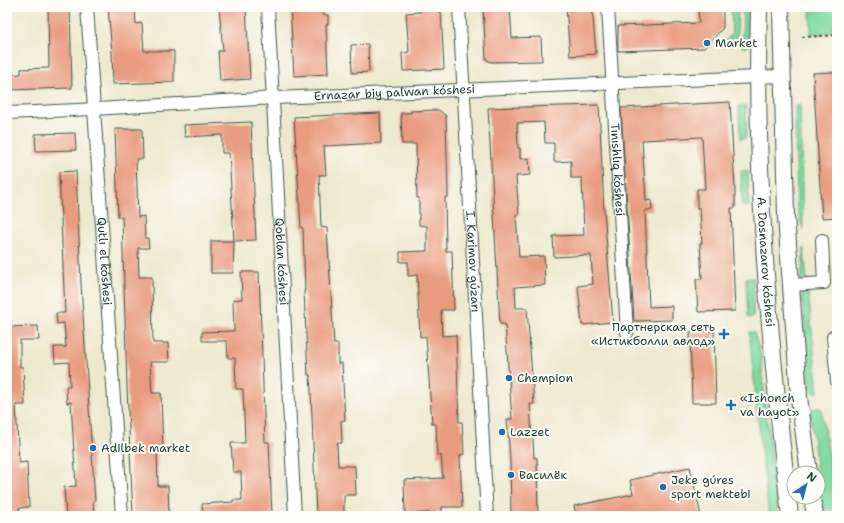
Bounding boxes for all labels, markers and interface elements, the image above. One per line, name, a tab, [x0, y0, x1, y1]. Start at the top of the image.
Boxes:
place label: Market	[715, 35, 757, 51]
marker: Market	[702, 38, 712, 48]
street label: Ernazar biy palwan kóshesi	[314, 81, 475, 104]
street label: Tınıshlıq kóshesi	[607, 123, 628, 217]
street label: A. Dosnazarov kóshesi	[753, 196, 778, 327]
street label: I. Karimov gúzarı	[462, 210, 484, 313]
street label: Qutlı el kóshesi	[93, 217, 116, 306]
street label: Qoblan kóshesi	[271, 217, 292, 306]
place label: Партнерская сеть «Истикболли авлод»	[591, 319, 715, 349]
marker: Партнерская сеть «Истикболли авлод»	[718, 328, 730, 340]
place label: Chempion	[517, 370, 573, 386]
marker: Chempion	[504, 373, 514, 383]
place label: «Ishonch va hayot»	[740, 390, 800, 420]
marker: «Ishonch va hayot»	[725, 399, 737, 411]
place label: Lazzet	[510, 424, 549, 440]
marker: Lazzet	[497, 427, 507, 437]
place label: Adilbek market	[101, 440, 190, 456]
marker: Adilbek market	[88, 443, 98, 453]
north arrow	[786, 465, 826, 505]
place label: Василёк	[519, 467, 567, 483]
text: N	[804, 469, 820, 486]
marker: Василёк	[506, 470, 516, 480]
place label: Jeke gúres sport mektebi	[671, 472, 751, 502]
marker: Jeke gúres sport mektebi	[658, 482, 668, 492]

